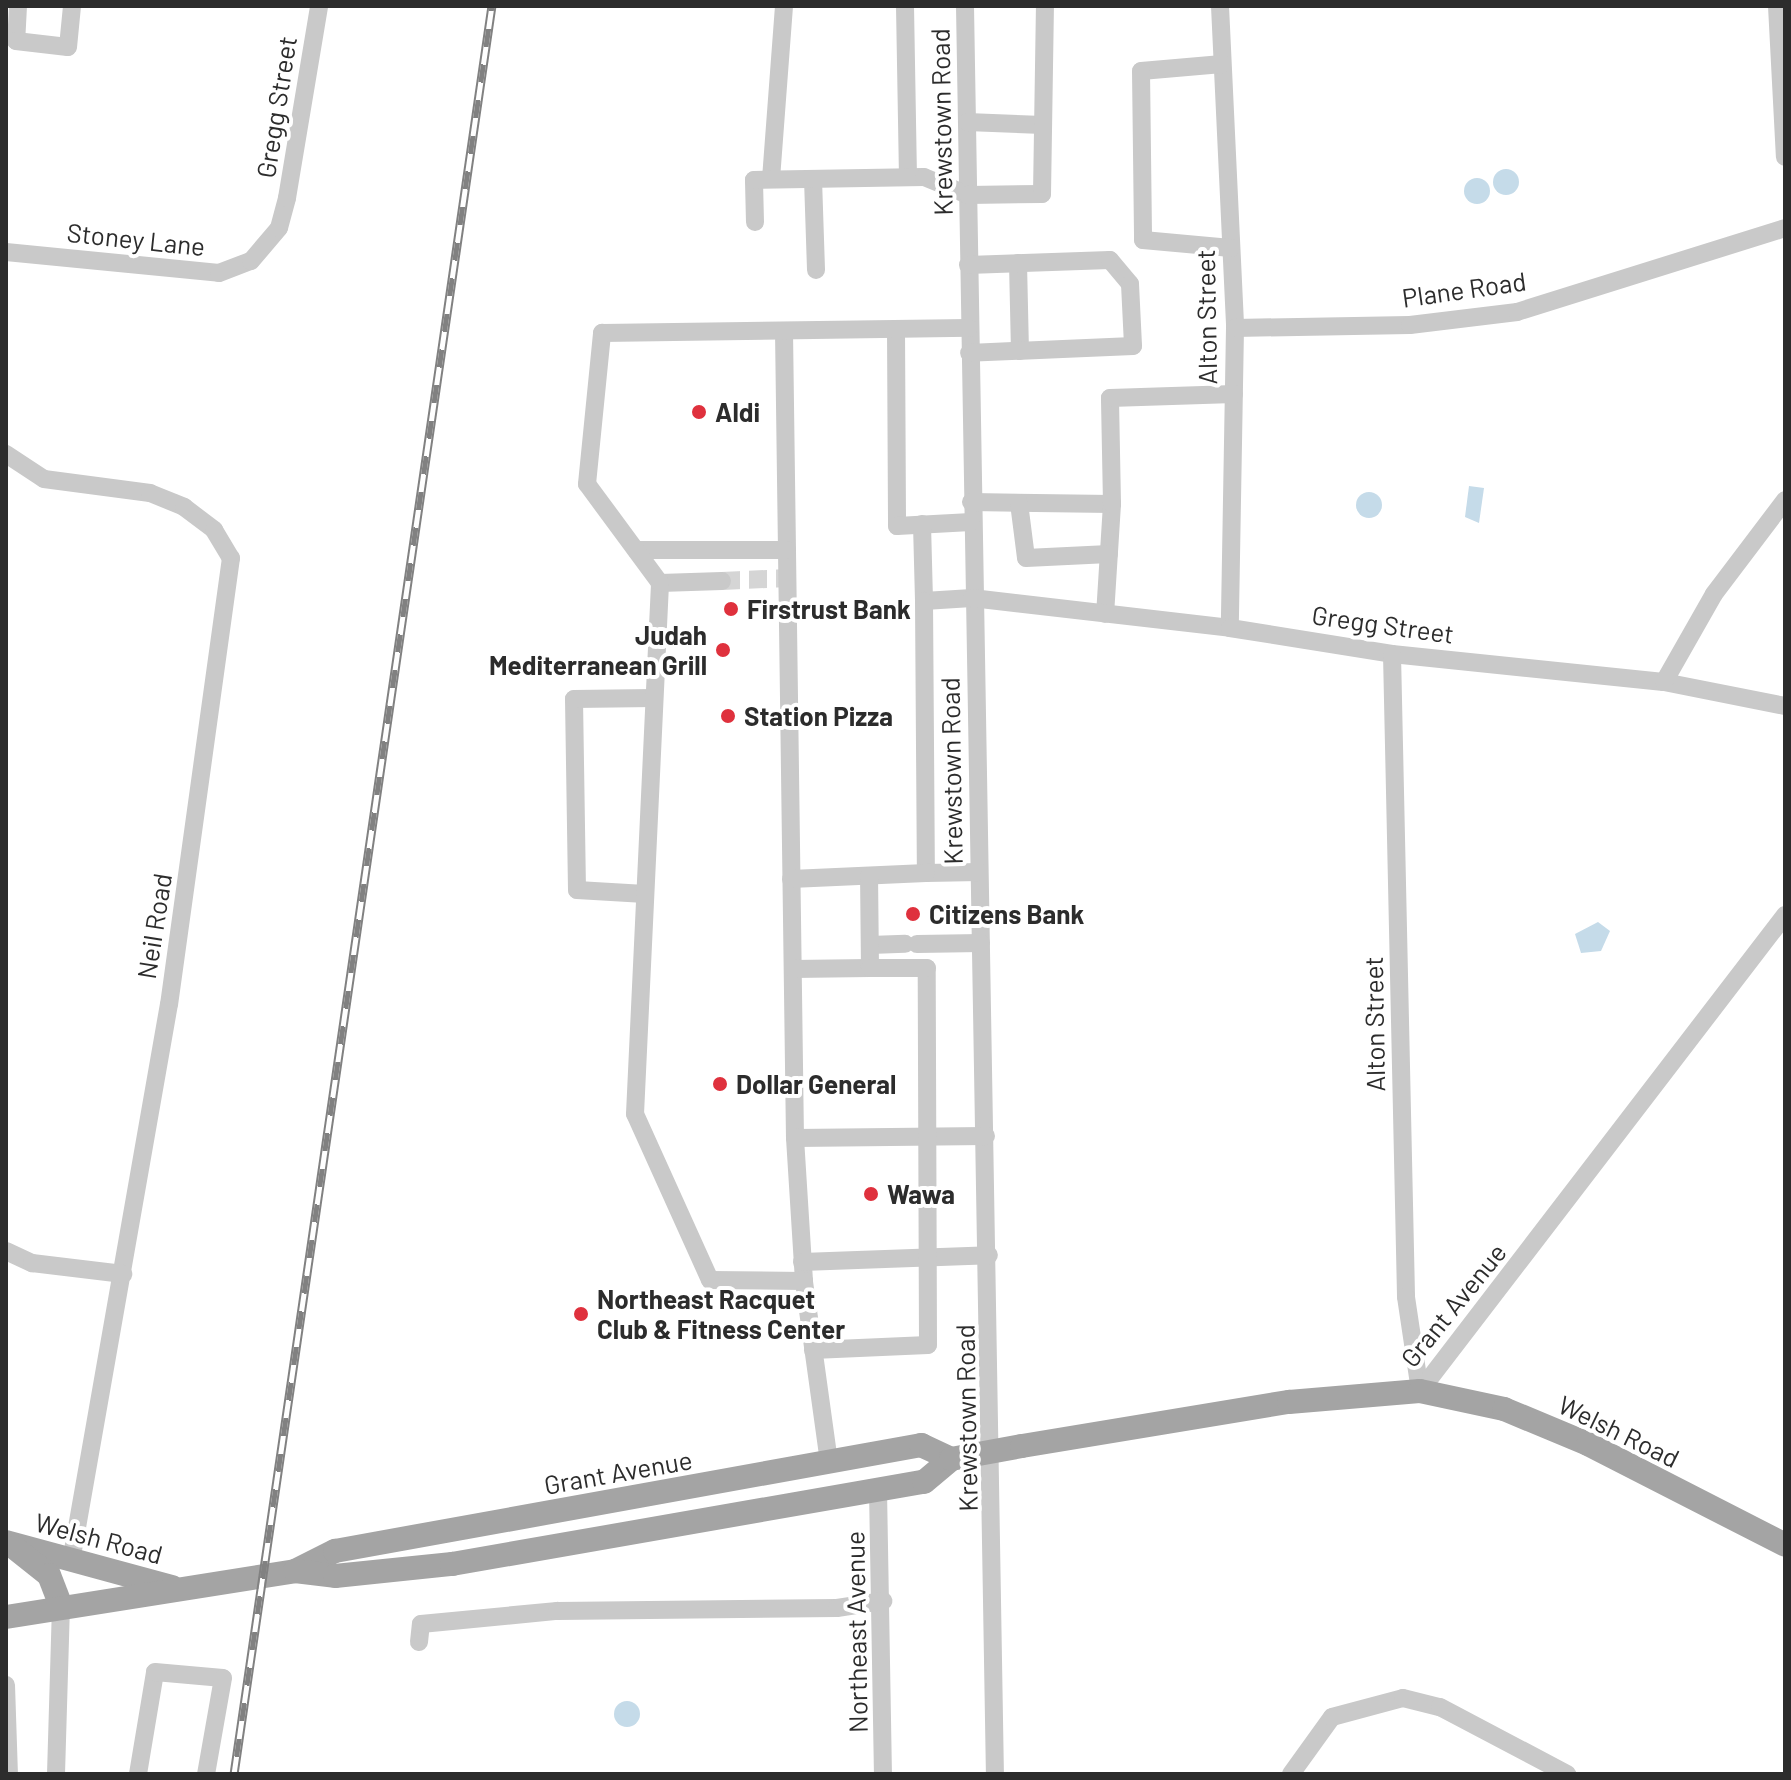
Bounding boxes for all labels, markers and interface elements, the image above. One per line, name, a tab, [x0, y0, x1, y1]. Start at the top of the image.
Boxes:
street label: Krewstown Road	[924, 28, 958, 216]
street label: Gregg Street	[249, 34, 303, 180]
street label: Stoney Lane	[65, 216, 207, 262]
street label: Alton Street	[1189, 249, 1223, 385]
street label: Plane Road	[1400, 265, 1528, 313]
place label: Aldi	[715, 396, 760, 428]
marker: Aldi	[690, 403, 708, 421]
place label: Firstrust Bank	[747, 593, 911, 625]
street label: Gregg Street	[1310, 599, 1456, 649]
marker: Firstrust Bank	[722, 600, 740, 618]
place label: Judah Mediterranean Grill	[489, 619, 707, 680]
marker: Judah Mediterranean Grill	[714, 641, 732, 659]
street label: Krewstown Road	[934, 677, 968, 865]
place label: Station Pizza	[744, 700, 893, 732]
marker: Station Pizza	[719, 707, 737, 725]
street label: Neil Road	[130, 871, 178, 981]
place label: Citizens Bank	[929, 898, 1084, 930]
marker: Citizens Bank	[904, 905, 922, 923]
street label: Alton Street	[1357, 956, 1391, 1092]
place label: Dollar General	[736, 1068, 896, 1100]
marker: Dollar General	[711, 1075, 729, 1093]
place label: Wawa	[887, 1178, 955, 1210]
marker: Wawa	[862, 1185, 880, 1203]
street label: Grant Avenue	[1394, 1237, 1512, 1373]
place label: Northeast Racquet Club & Fitness Center	[597, 1283, 845, 1344]
marker: Northeast Racquet Club & Fitness Center	[572, 1305, 590, 1323]
street label: Krewstown Road	[949, 1324, 983, 1512]
street label: Welsh Road	[1553, 1388, 1685, 1474]
street label: Grant Avenue	[541, 1444, 695, 1500]
street label: Welsh Road	[32, 1506, 166, 1570]
street label: Northeast Avenue	[839, 1531, 873, 1733]

